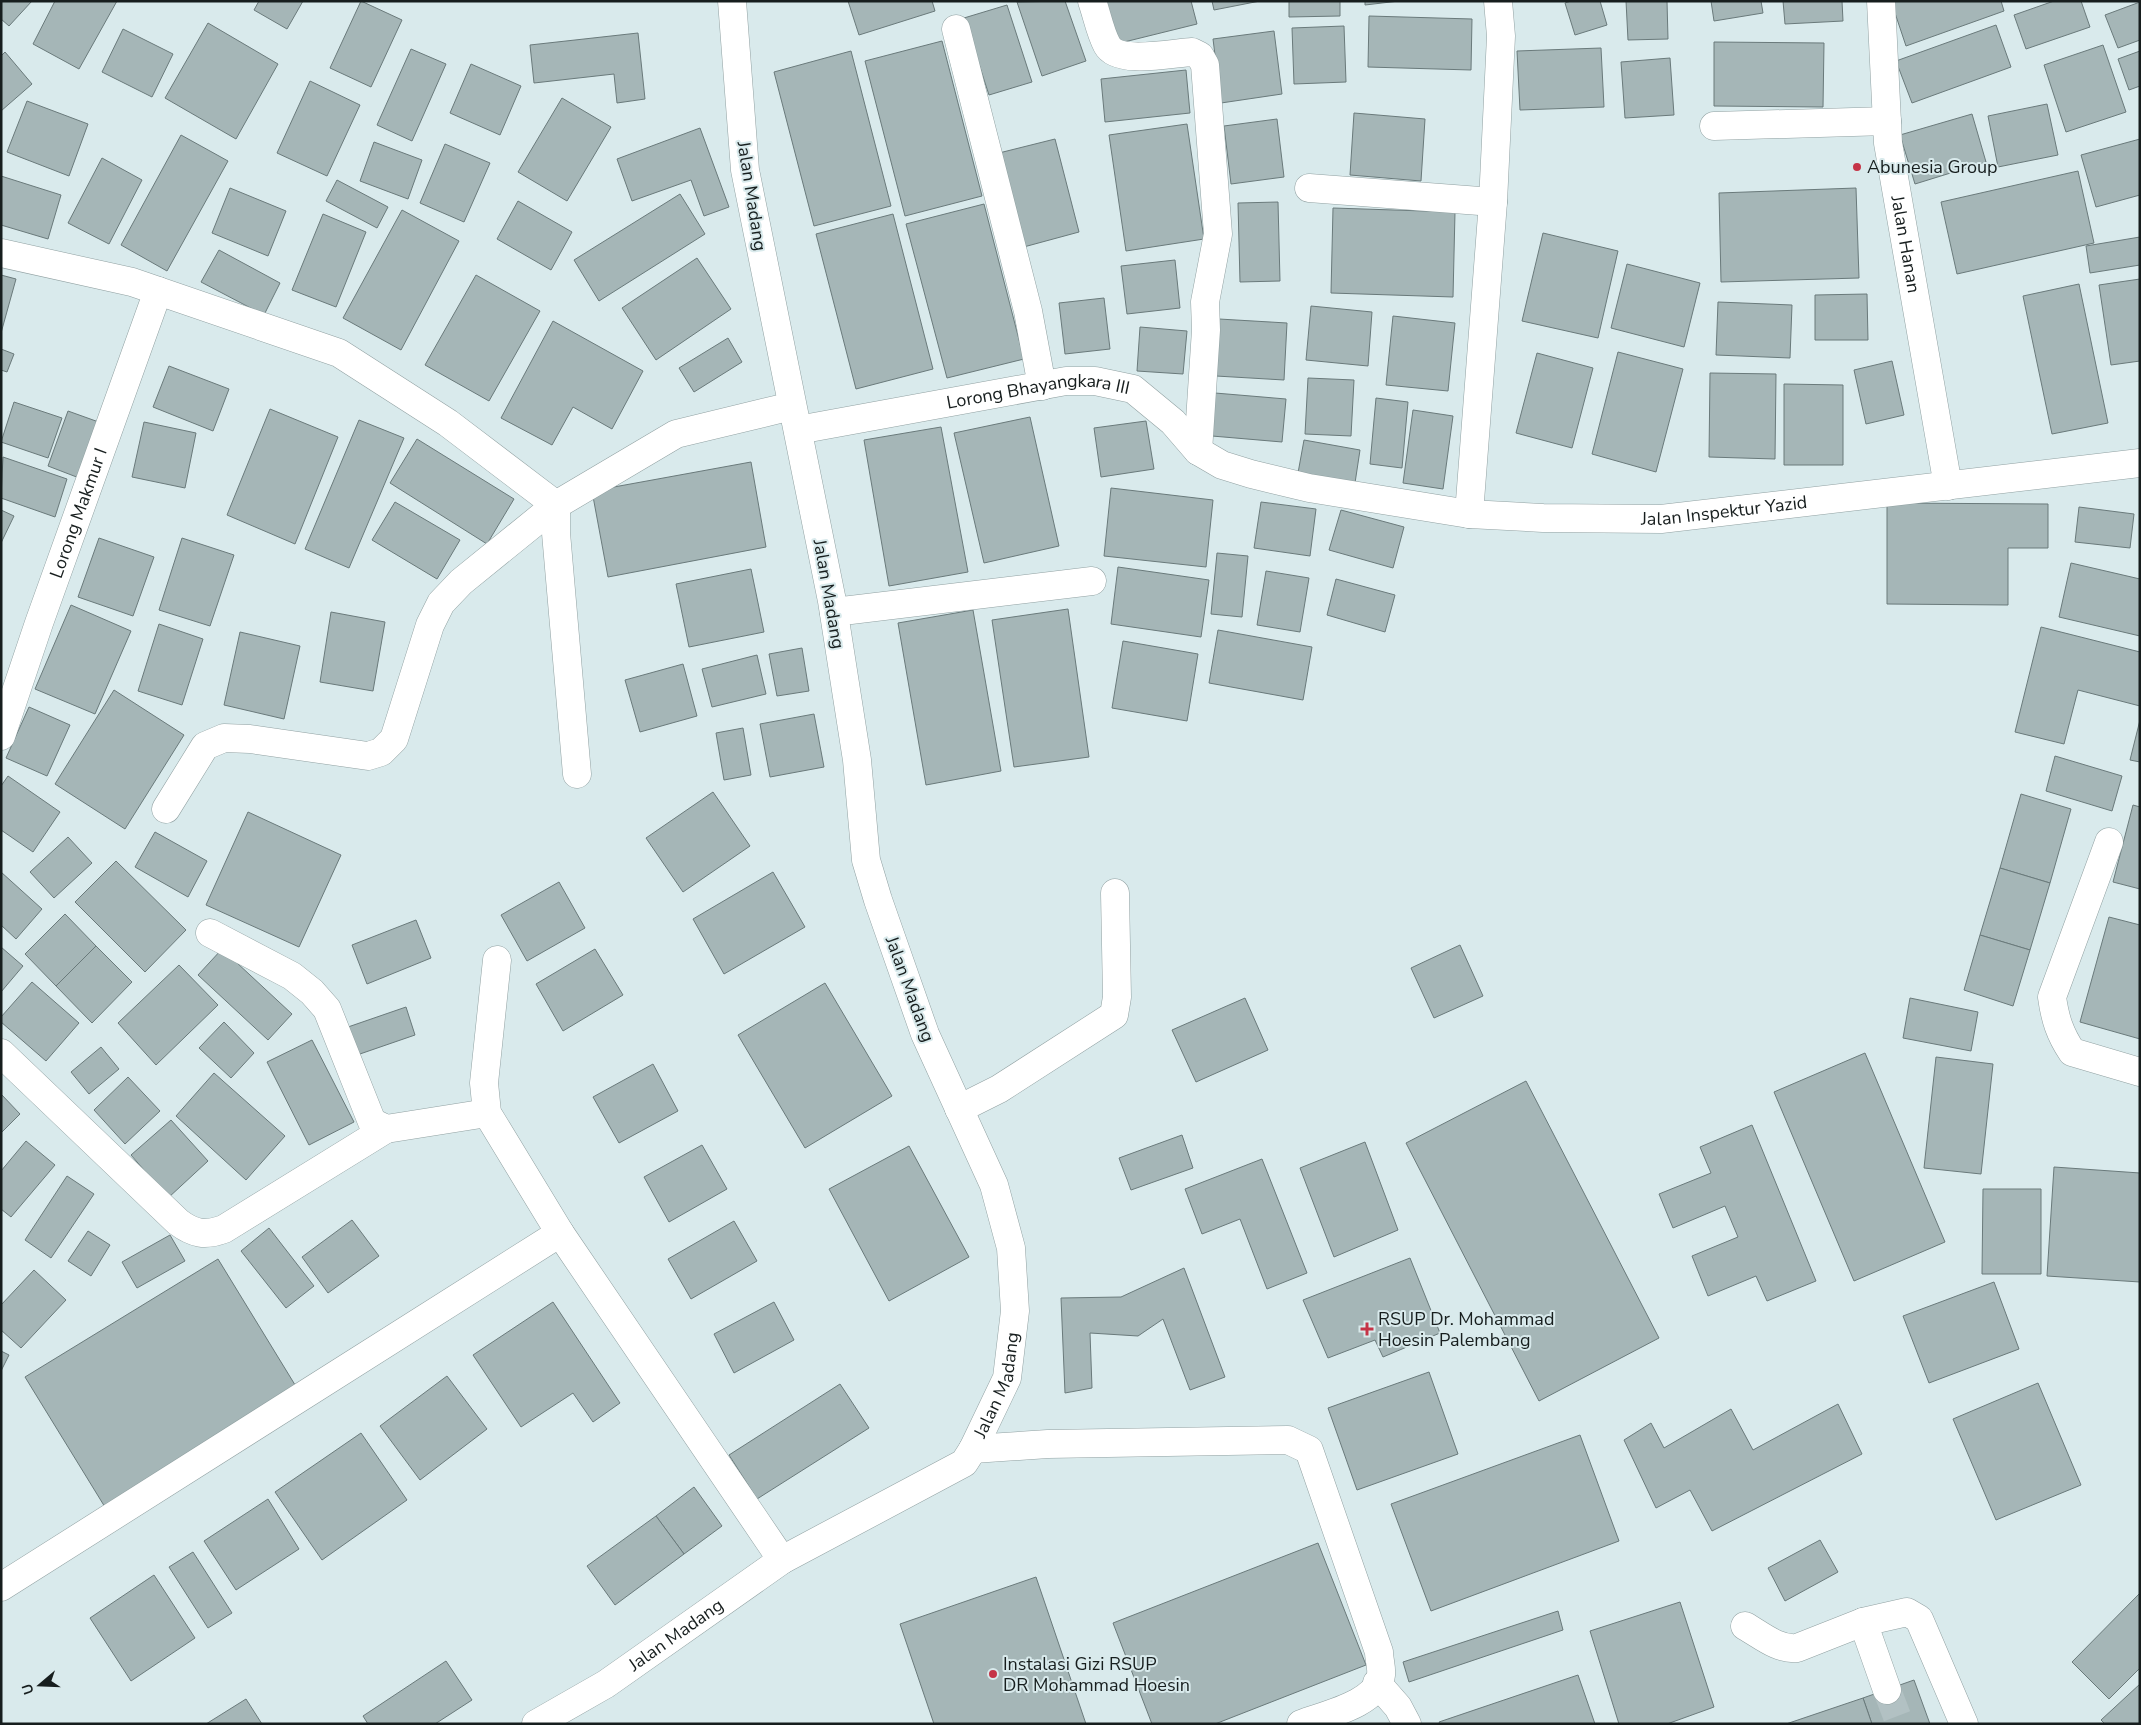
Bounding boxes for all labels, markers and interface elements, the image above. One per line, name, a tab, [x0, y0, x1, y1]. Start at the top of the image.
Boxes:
street label: Jalan Madang	[731, 138, 773, 253]
place label: Abunesia Group	[1867, 155, 1998, 179]
marker: Abunesia Group	[1851, 161, 1863, 173]
street label: Jalan Hanan	[1885, 193, 1926, 295]
street label: Lorong Bhayangkara III	[945, 369, 1132, 415]
street label: Lorong Makmur I	[44, 445, 113, 581]
street label: Jalan Inspektur Yazid	[1640, 490, 1808, 531]
street label: Jalan Madang	[807, 536, 850, 651]
street label: Jalan Madang	[879, 932, 940, 1045]
place label: RSUP Dr. Mohammad Hoesin Palembang	[1378, 1307, 1554, 1352]
marker: RSUP Dr. Mohammad Hoesin Palembang	[1360, 1322, 1374, 1336]
street label: Jalan Madang	[968, 1331, 1024, 1443]
street label: Jalan Madang	[623, 1593, 728, 1677]
place label: Instalasi Gizi RSUP DR Mohammad Hoesin	[1003, 1652, 1190, 1697]
north arrow	[15, 1660, 65, 1710]
marker: Instalasi Gizi RSUP DR Mohammad Hoesin	[987, 1668, 999, 1680]
text: U	[18, 1681, 39, 1697]

